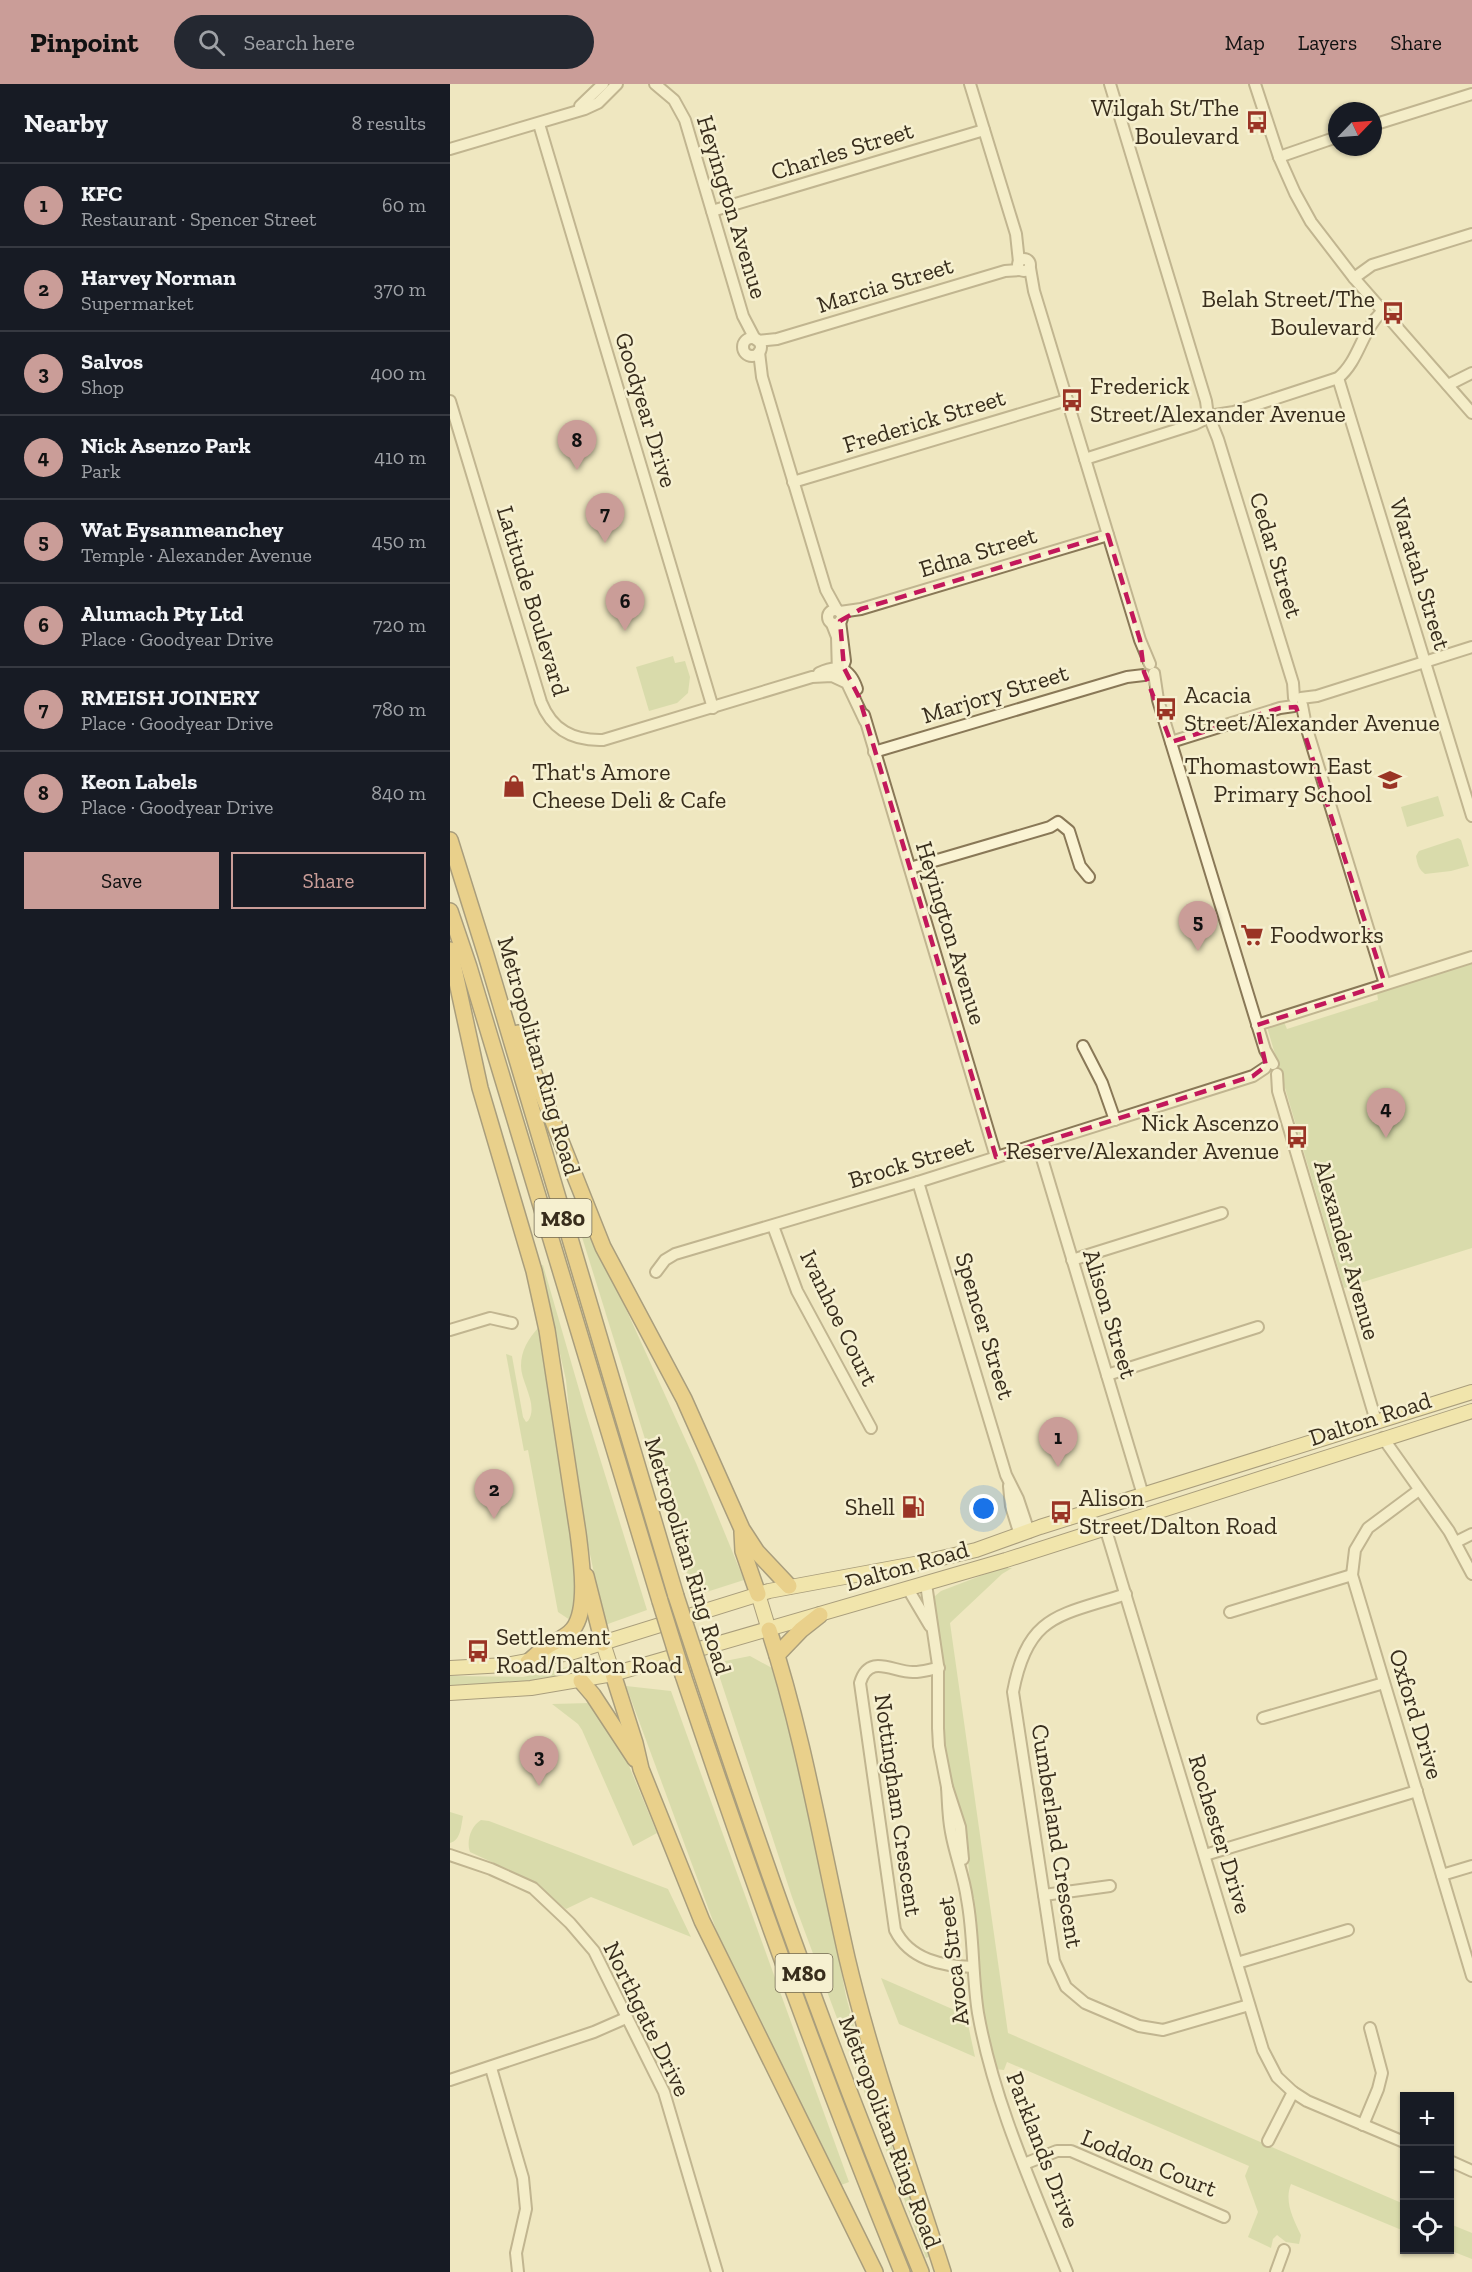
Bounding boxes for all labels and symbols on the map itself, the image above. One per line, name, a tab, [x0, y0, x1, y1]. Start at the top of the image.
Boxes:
place label: Wilgah St/The Boulevard	[1091, 93, 1239, 150]
north arrow	[1328, 102, 1382, 156]
bus stop icon: Wilgah St/The Boulevard	[1244, 109, 1270, 135]
street label: Heyington Avenue	[691, 112, 774, 302]
street label: Charles Street	[767, 115, 917, 186]
street label: Marcia Street	[813, 250, 956, 319]
place label: Belah Street/The Boulevard	[1202, 284, 1375, 341]
bus stop icon: Belah Street/The Boulevard	[1380, 300, 1406, 326]
street label: Goodyear Drive	[609, 329, 684, 491]
place label: Frederick Street/Alexander Avenue	[1090, 371, 1346, 428]
street label: Frederick Street	[839, 382, 1009, 459]
bus stop icon: Frederick Street/Alexander Avenue	[1059, 387, 1085, 413]
pin: 8	[558, 420, 596, 470]
street label: Cedar Street	[1244, 488, 1309, 621]
pin: 7	[586, 494, 624, 543]
street label: Waratah Street	[1384, 495, 1457, 653]
street label: Latitude Boulevard	[491, 502, 576, 699]
street label: Edna Street	[916, 520, 1040, 583]
pin: 6	[606, 582, 645, 631]
street label: Marjory Street	[918, 657, 1072, 730]
place label: Acacia Street/Alexander Avenue	[1184, 680, 1440, 737]
bus stop icon: Acacia Street/Alexander Avenue	[1153, 696, 1179, 722]
place label: Thomastown East Primary School	[1185, 751, 1372, 808]
place label: That's Amore Cheese Deli & Cafe	[532, 757, 726, 814]
school or university icon: Thomastown East Primary School	[1377, 767, 1403, 793]
shop icon: That's Amore Cheese Deli & Cafe	[501, 773, 527, 799]
street label: Heyington Avenue	[910, 838, 993, 1028]
pin: 5	[1178, 902, 1218, 951]
place label: Foodworks	[1270, 920, 1384, 949]
supermarket icon: Foodworks	[1239, 922, 1265, 948]
street label: Metropolitan Ring Road	[492, 933, 587, 1179]
pin: 4	[1366, 1088, 1406, 1138]
place label: Nick Ascenzo Reserve/Alexander Avenue	[1006, 1108, 1279, 1165]
bus stop icon: Nick Ascenzo Reserve/Alexander Avenue	[1284, 1124, 1310, 1150]
street label: Brock Street	[845, 1129, 977, 1194]
street label: Alexander Avenue	[1308, 1157, 1387, 1343]
road number: M80	[534, 1199, 592, 1237]
street label: Ivanhoe Court	[794, 1245, 885, 1390]
street label: Alison Street	[1077, 1246, 1144, 1382]
street label: Spencer Street	[949, 1249, 1022, 1403]
street label: Dalton Road	[1305, 1385, 1435, 1452]
pin: 1	[1038, 1418, 1078, 1467]
street label: Metropolitan Ring Road	[639, 1434, 738, 1678]
pin: 2	[474, 1470, 513, 1519]
place label: Alison Street/Dalton Road	[1079, 1483, 1277, 1540]
place label: Shell	[845, 1492, 895, 1521]
fuel station icon: Shell	[900, 1494, 926, 1520]
your location	[969, 1494, 998, 1523]
bus stop icon: Alison Street/Dalton Road	[1048, 1499, 1074, 1525]
street label: Dalton Road	[842, 1534, 972, 1597]
place label: Settlement Road/Dalton Road	[496, 1622, 683, 1679]
bus stop icon: Settlement Road/Dalton Road	[465, 1638, 491, 1664]
street label: Oxford Drive	[1383, 1645, 1450, 1783]
street label: Nottingham Crescent	[869, 1692, 928, 1918]
street label: Cumberland Crescent	[1025, 1722, 1090, 1950]
pin: 3	[520, 1736, 559, 1786]
street label: Rochester Drive	[1182, 1751, 1258, 1917]
street label: Avoca Street	[930, 1895, 975, 2027]
street label: Northgate Drive	[597, 1937, 697, 2101]
road number: M80	[776, 1954, 832, 1992]
street label: Metropolitan Ring Road	[833, 2011, 948, 2252]
street label: Parklands Drive	[1000, 2068, 1087, 2232]
street label: Loddon Court	[1077, 2122, 1221, 2203]

